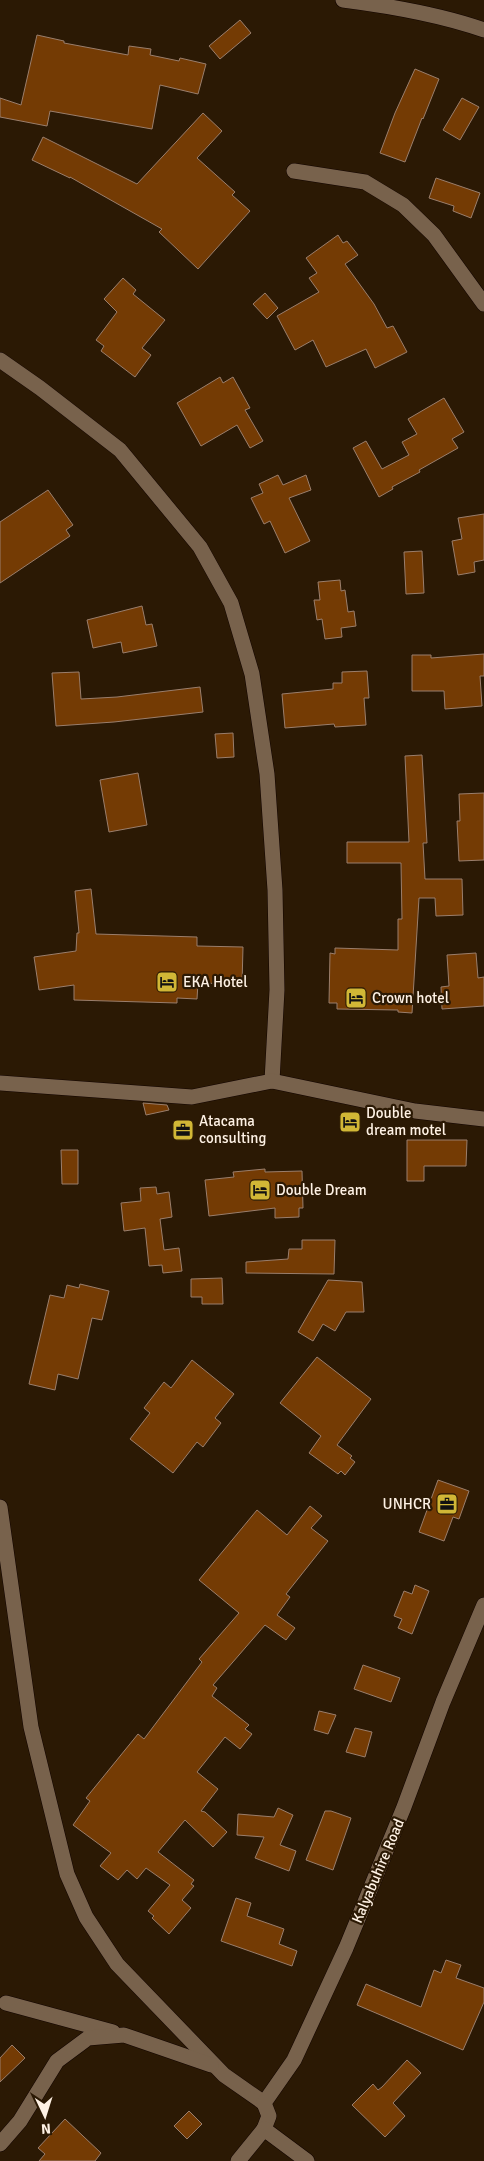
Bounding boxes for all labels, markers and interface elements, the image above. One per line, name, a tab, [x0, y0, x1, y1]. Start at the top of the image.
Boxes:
hotel icon: EKA Hotel	[155, 970, 179, 994]
place label: EKA Hotel	[183, 973, 248, 991]
hotel icon: Crown hotel	[344, 986, 368, 1010]
place label: Crown hotel	[372, 989, 449, 1007]
place label: Double dream motel	[366, 1104, 446, 1139]
hotel icon: Double dream motel	[338, 1110, 362, 1134]
place label: Atacama consulting	[199, 1112, 267, 1147]
office icon: Atacama consulting	[171, 1118, 195, 1142]
hotel icon: Double Dream	[248, 1178, 272, 1202]
place label: Double Dream	[276, 1181, 367, 1199]
office icon: UNHCR	[435, 1492, 459, 1516]
place label: UNHCR	[383, 1495, 431, 1513]
street label: Kalyabuhire Road	[348, 1816, 408, 1926]
north arrow	[20, 2091, 70, 2141]
text: N	[40, 2120, 51, 2137]

